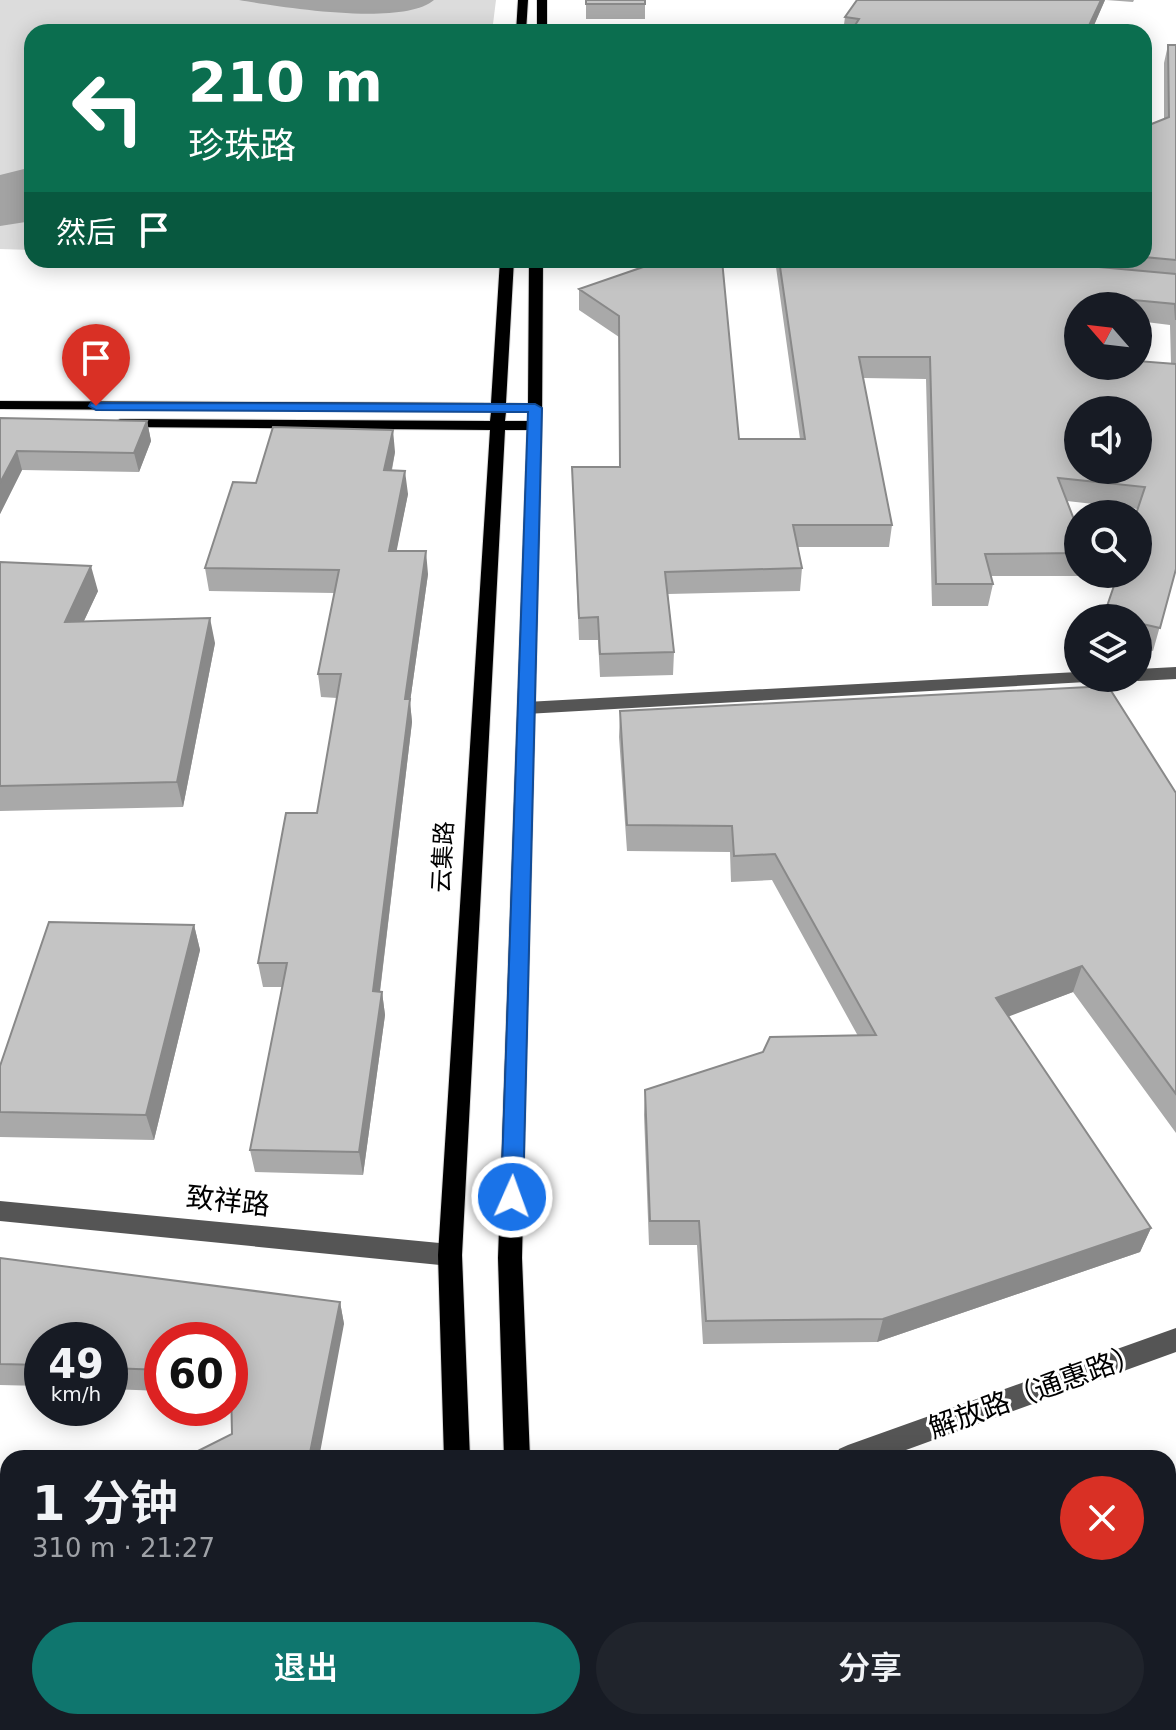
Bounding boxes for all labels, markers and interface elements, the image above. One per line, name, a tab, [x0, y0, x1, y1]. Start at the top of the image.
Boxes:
text: 210 m	[188, 49, 383, 114]
icon: left	[56, 56, 160, 160]
text: 珍珠路	[188, 125, 296, 166]
icon: arrive	[132, 208, 176, 252]
text: 然后	[56, 215, 116, 250]
north arrow	[1064, 292, 1152, 380]
map controls	[1064, 292, 1152, 692]
pin	[62, 324, 130, 406]
icon: arrive	[74, 336, 118, 380]
button: sound	[1064, 396, 1152, 484]
button: search	[1064, 500, 1152, 588]
button: layers	[1064, 604, 1152, 692]
street label: 云集路	[427, 820, 459, 894]
position arrow	[470, 1155, 554, 1239]
street label: 致祥路	[184, 1180, 272, 1222]
speed limit sign: 60	[144, 1322, 248, 1426]
street label: 解放路（通惠路）	[924, 1337, 1146, 1445]
text: 49	[48, 1341, 104, 1387]
text: km/h	[51, 1382, 101, 1406]
text: 1 分钟	[32, 1475, 178, 1531]
button: close	[1060, 1476, 1144, 1560]
text: 310 m · 21:27	[32, 1533, 215, 1563]
button: 退出	[32, 1622, 580, 1714]
button: 分享	[596, 1622, 1144, 1714]

